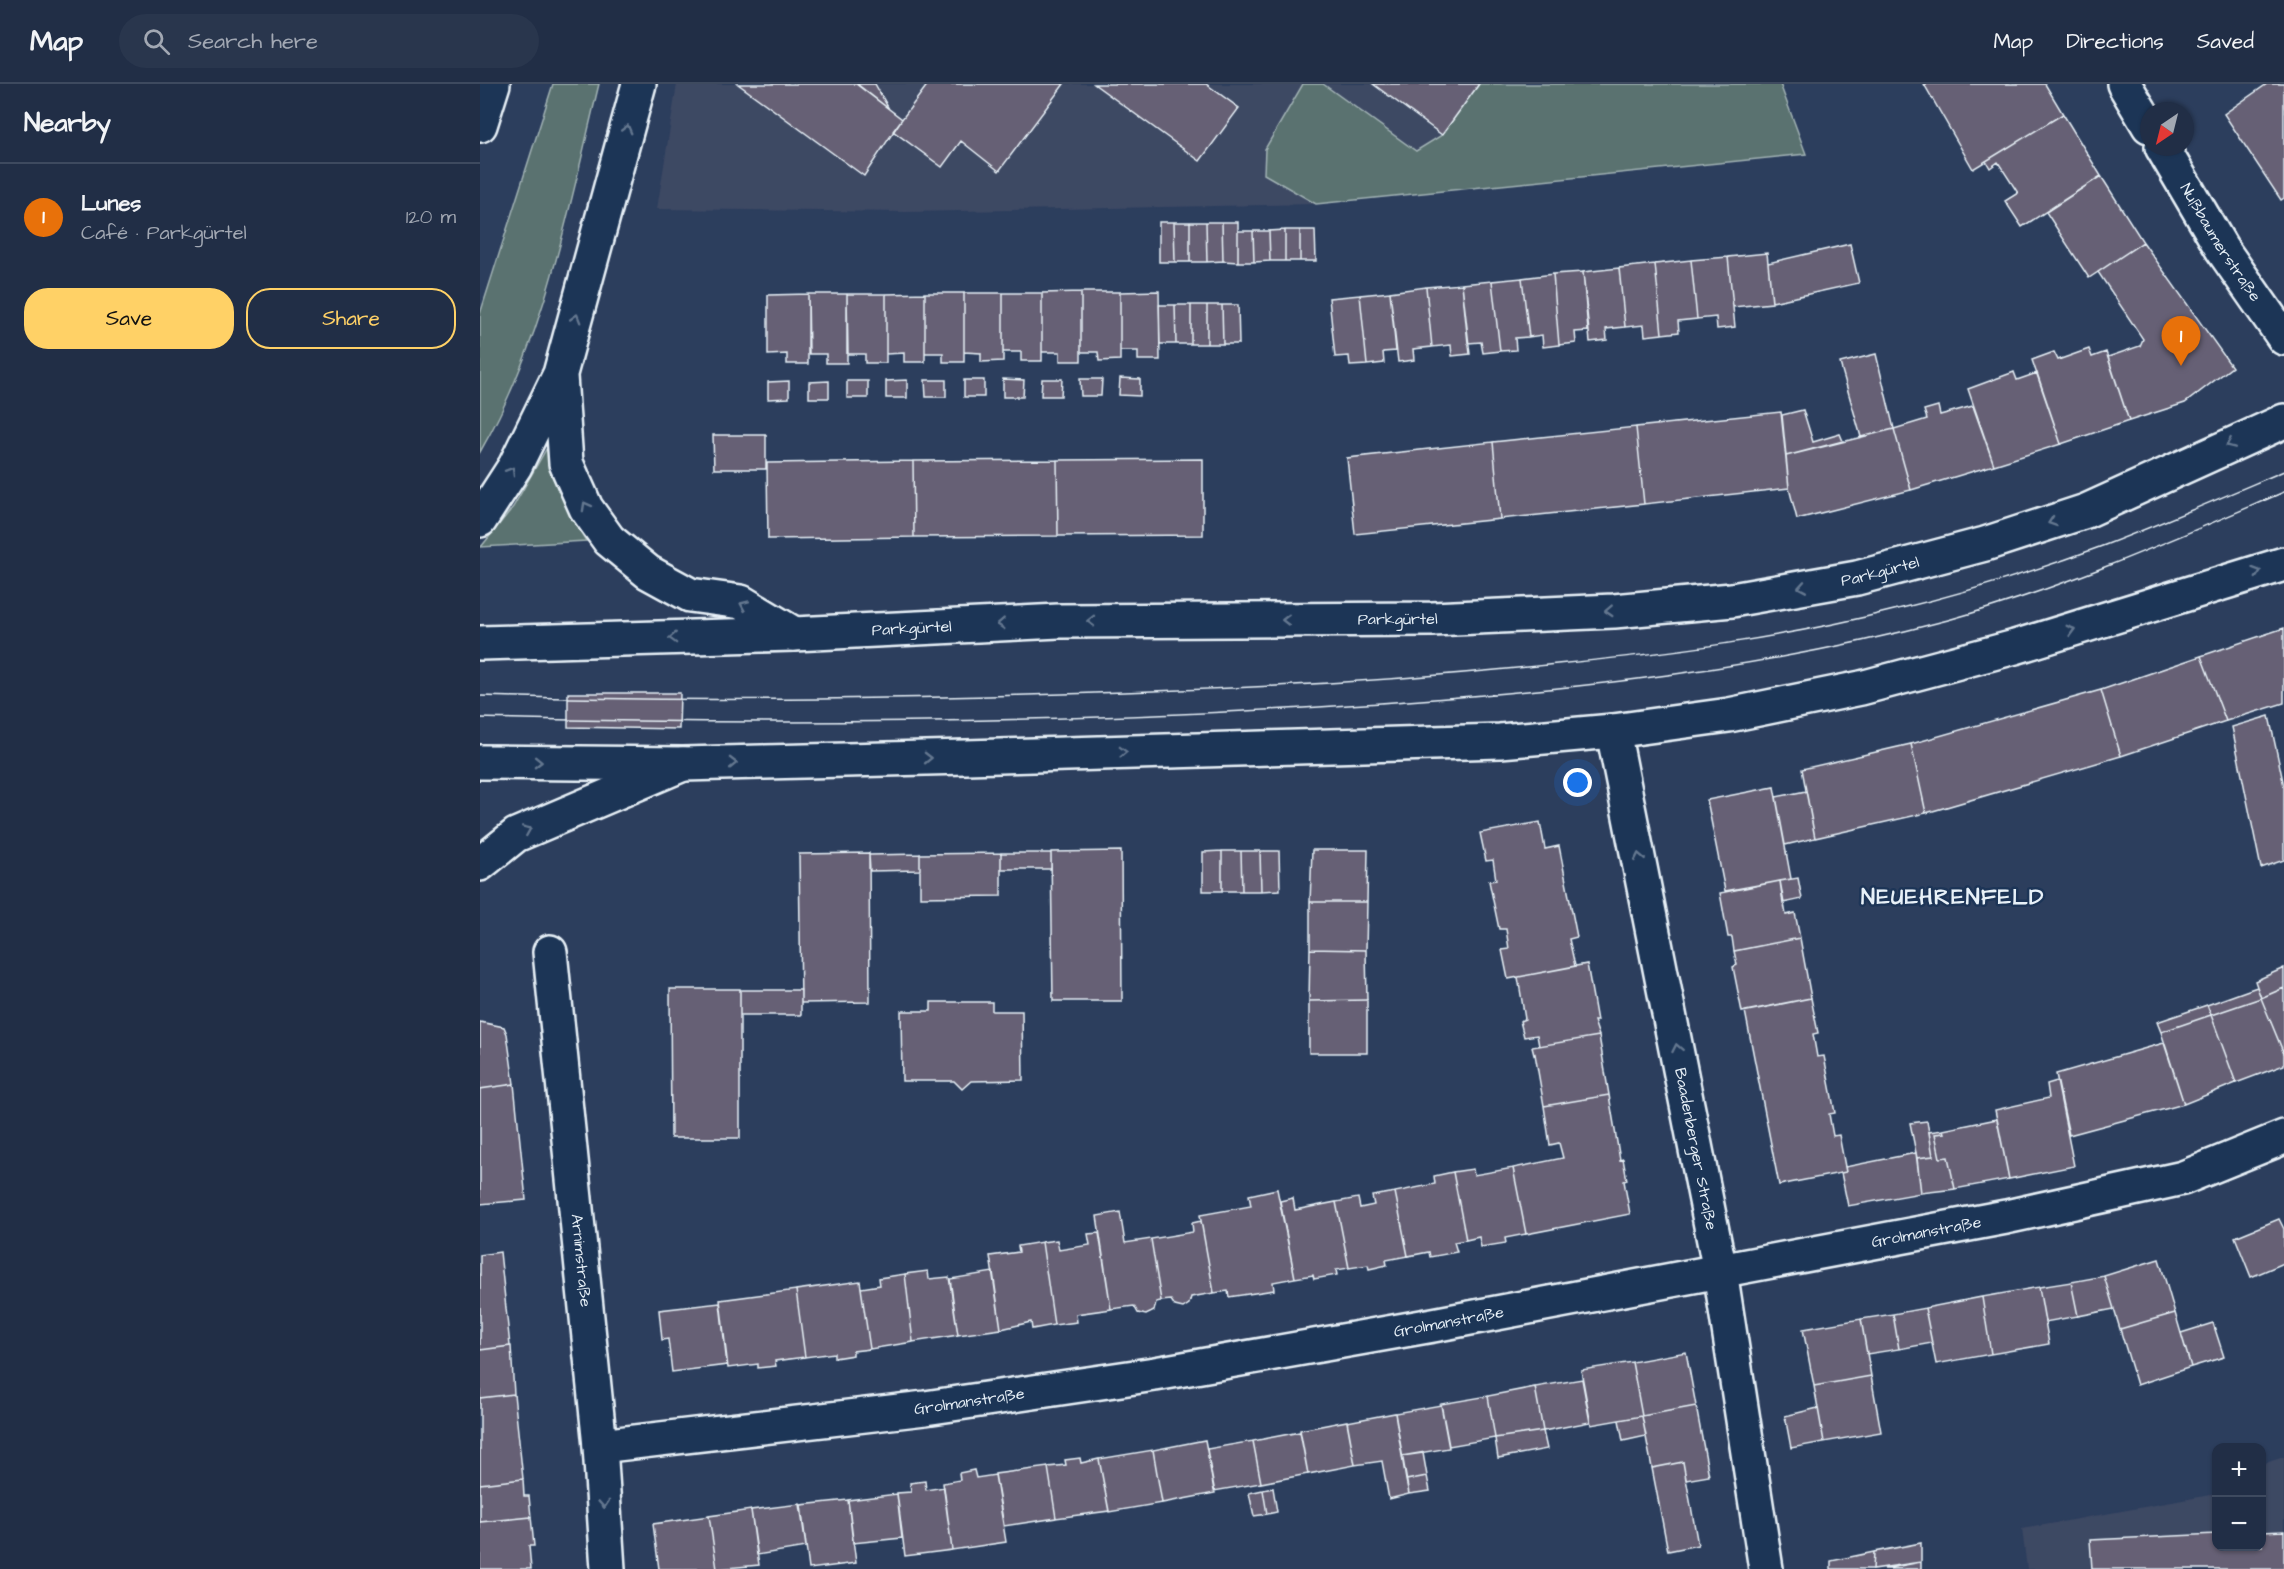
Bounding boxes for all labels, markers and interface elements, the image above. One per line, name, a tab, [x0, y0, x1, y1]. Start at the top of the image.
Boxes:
search box	[119, 14, 539, 68]
text: Map	[30, 22, 83, 61]
icon: search	[140, 25, 173, 58]
text: Search here	[188, 26, 318, 57]
text: Map	[1993, 27, 2033, 56]
text: Directions	[2066, 27, 2164, 56]
text: Saved	[2197, 27, 2254, 56]
north arrow	[2140, 102, 2194, 156]
text: Nearby	[24, 105, 111, 141]
one-way arrow	[619, 124, 632, 134]
street label: Nußbaumerstraße	[2175, 179, 2267, 306]
text: Lunes	[81, 188, 141, 219]
text: 1	[42, 203, 45, 231]
text: 120 m	[406, 203, 456, 231]
text: Café · Parkgürtel	[81, 219, 247, 247]
button: Save	[24, 288, 234, 349]
button: Share	[246, 288, 456, 349]
one-way arrow	[569, 313, 581, 323]
pin: 1	[2162, 316, 2200, 366]
one-way arrow	[2226, 437, 2237, 449]
one-way arrow	[504, 467, 516, 477]
one-way arrow	[582, 502, 593, 512]
one-way arrow	[2047, 515, 2058, 527]
street label: Parkgürtel	[1839, 551, 1922, 592]
one-way arrow	[2251, 567, 2262, 580]
one-way arrow	[1798, 581, 1807, 593]
one-way arrow	[739, 600, 750, 612]
one-way arrow	[1605, 605, 1614, 618]
street label: Parkgürtel	[1358, 608, 1438, 631]
one-way arrow	[1281, 614, 1290, 626]
street label: Parkgürtel	[871, 615, 952, 641]
one-way arrow	[1086, 615, 1095, 627]
one-way arrow	[996, 617, 1005, 630]
one-way arrow	[2065, 625, 2076, 637]
one-way arrow	[668, 632, 677, 645]
one-way arrow	[1119, 746, 1128, 759]
one-way arrow	[924, 752, 933, 765]
one-way arrow	[534, 755, 543, 768]
one-way arrow	[729, 757, 738, 769]
your location	[1563, 768, 1592, 797]
one-way arrow	[521, 825, 532, 837]
one-way arrow	[1633, 852, 1646, 862]
district label: NEUEHRENFELD	[1861, 882, 2045, 913]
one-way arrow	[1671, 1044, 1684, 1054]
street label: Baadenberger Straße	[1669, 1066, 1723, 1232]
street label: Grolmanstraße	[1869, 1211, 1983, 1253]
street label: Arnimstraße	[566, 1213, 597, 1308]
street label: Grolmanstraße	[1392, 1301, 1506, 1343]
street label: Grolmanstraße	[913, 1382, 1026, 1420]
map controls	[2212, 1443, 2266, 1551]
button: +	[2212, 1443, 2266, 1497]
button: −	[2212, 1497, 2266, 1551]
one-way arrow	[597, 1500, 610, 1509]

